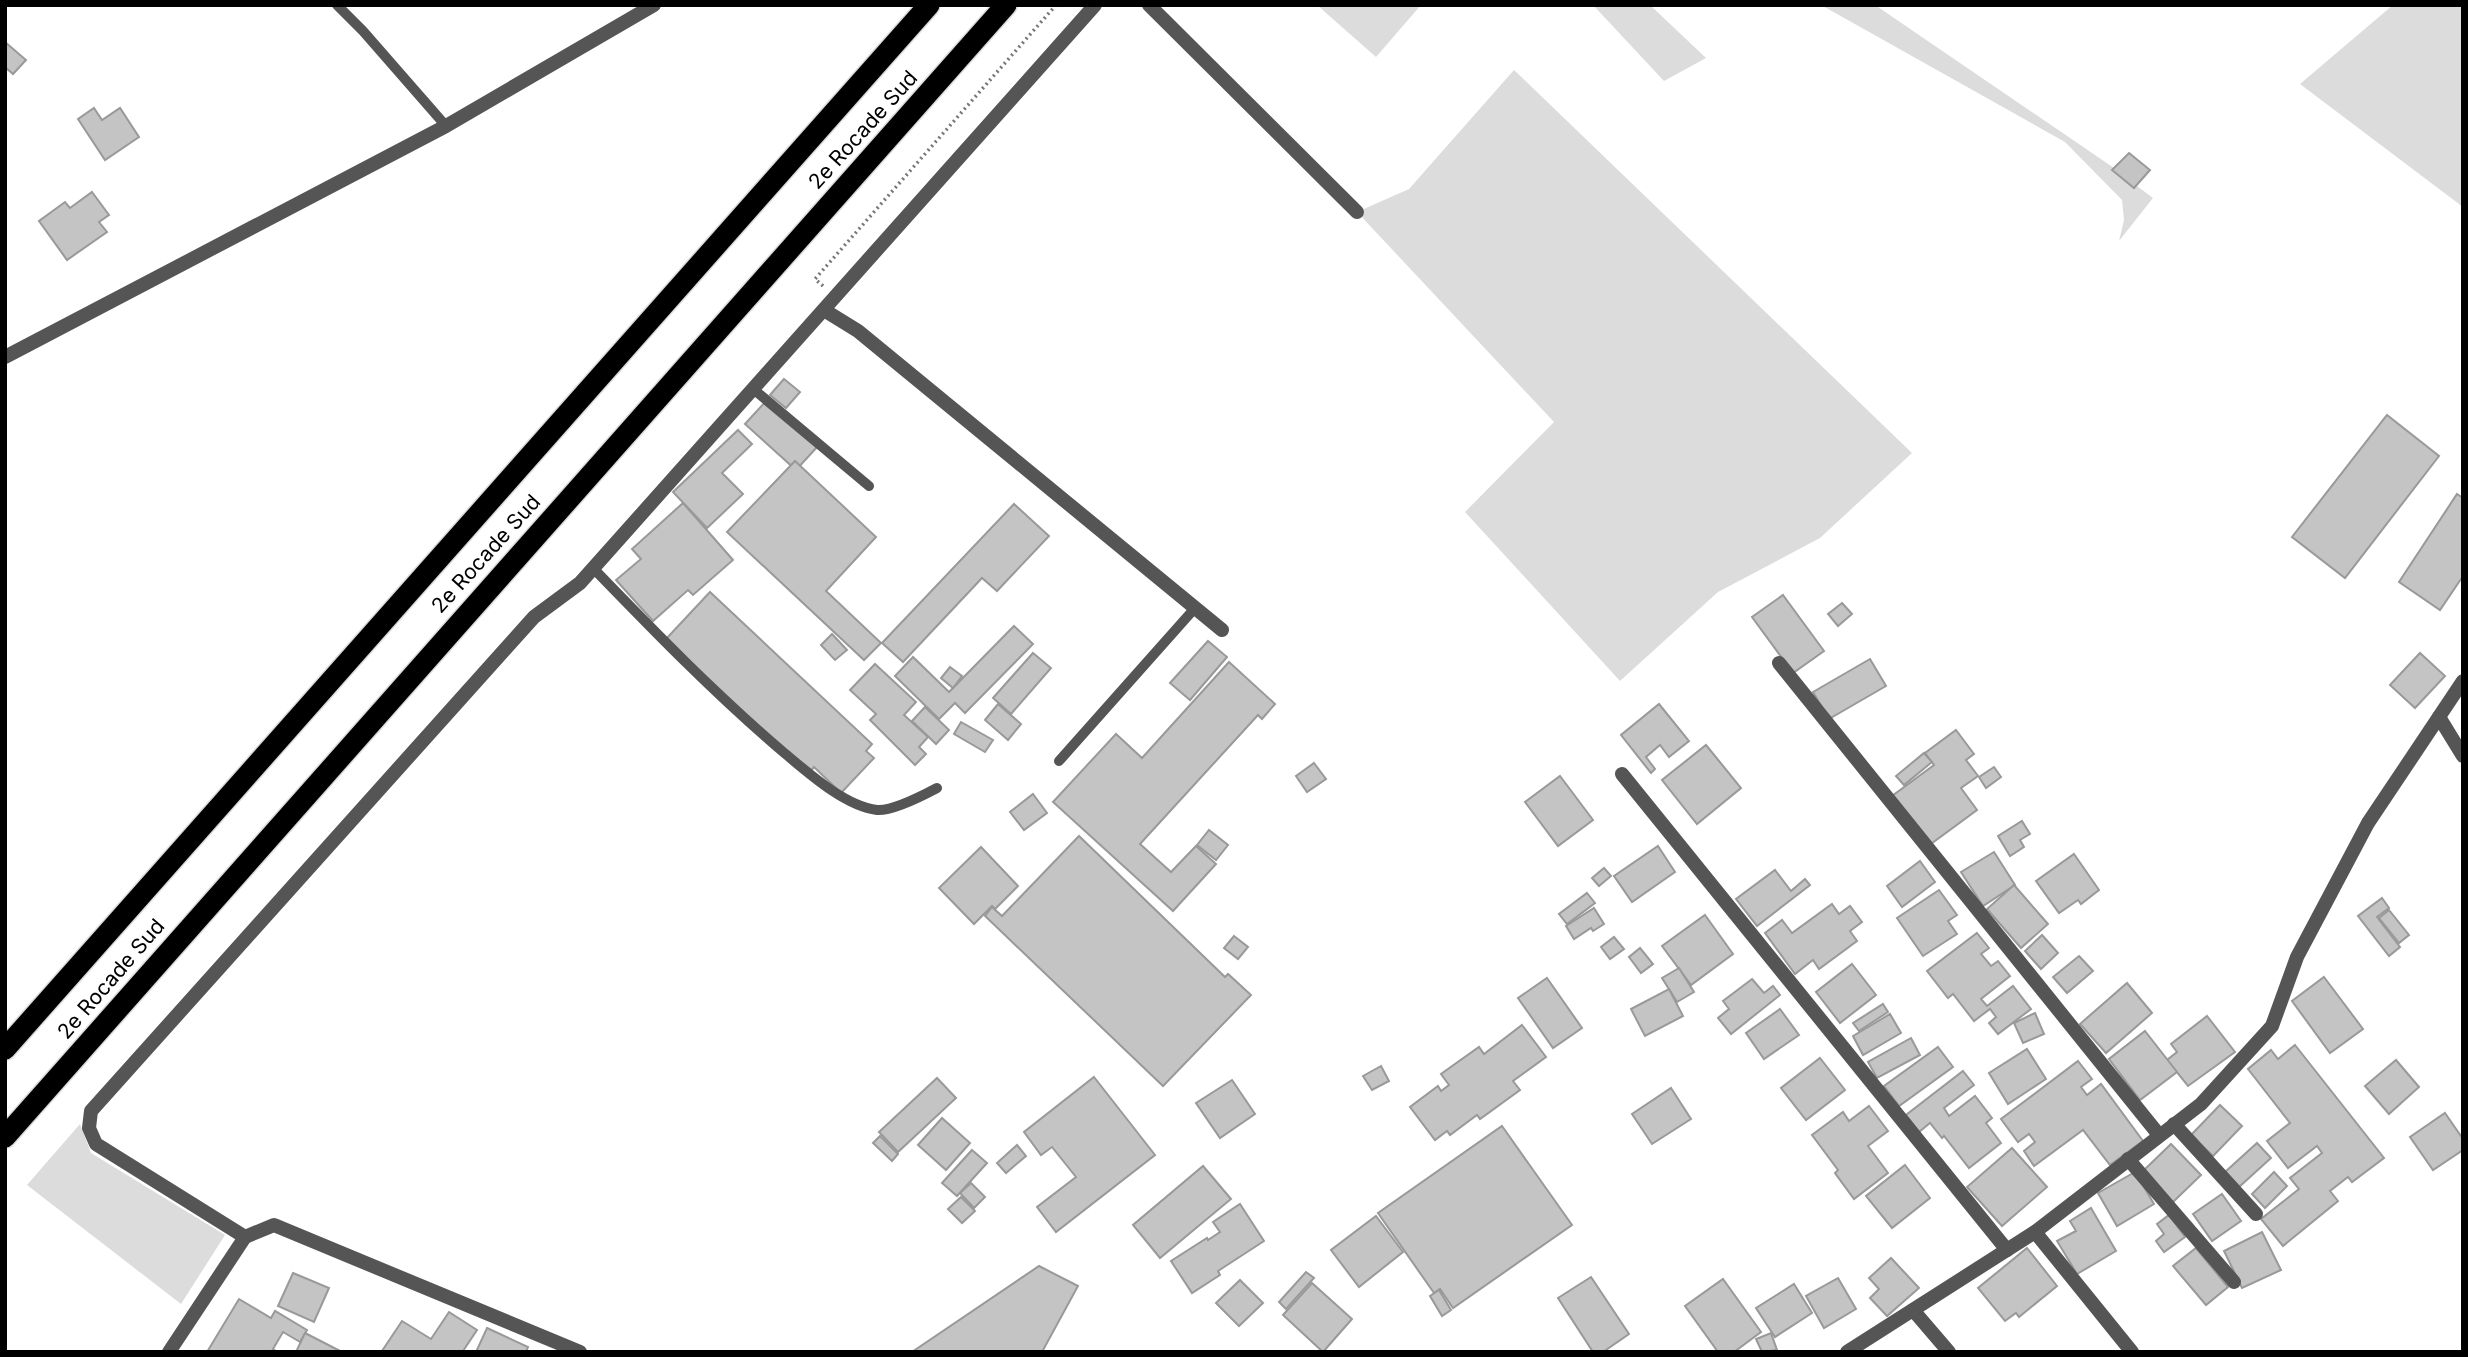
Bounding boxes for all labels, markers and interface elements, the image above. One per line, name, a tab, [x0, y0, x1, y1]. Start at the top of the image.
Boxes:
street label: 2e Rocade Sud	[803, 65, 922, 194]
street label: 2e Rocade Sud	[426, 489, 545, 618]
street label: 2e Rocade Sud	[52, 914, 169, 1044]

